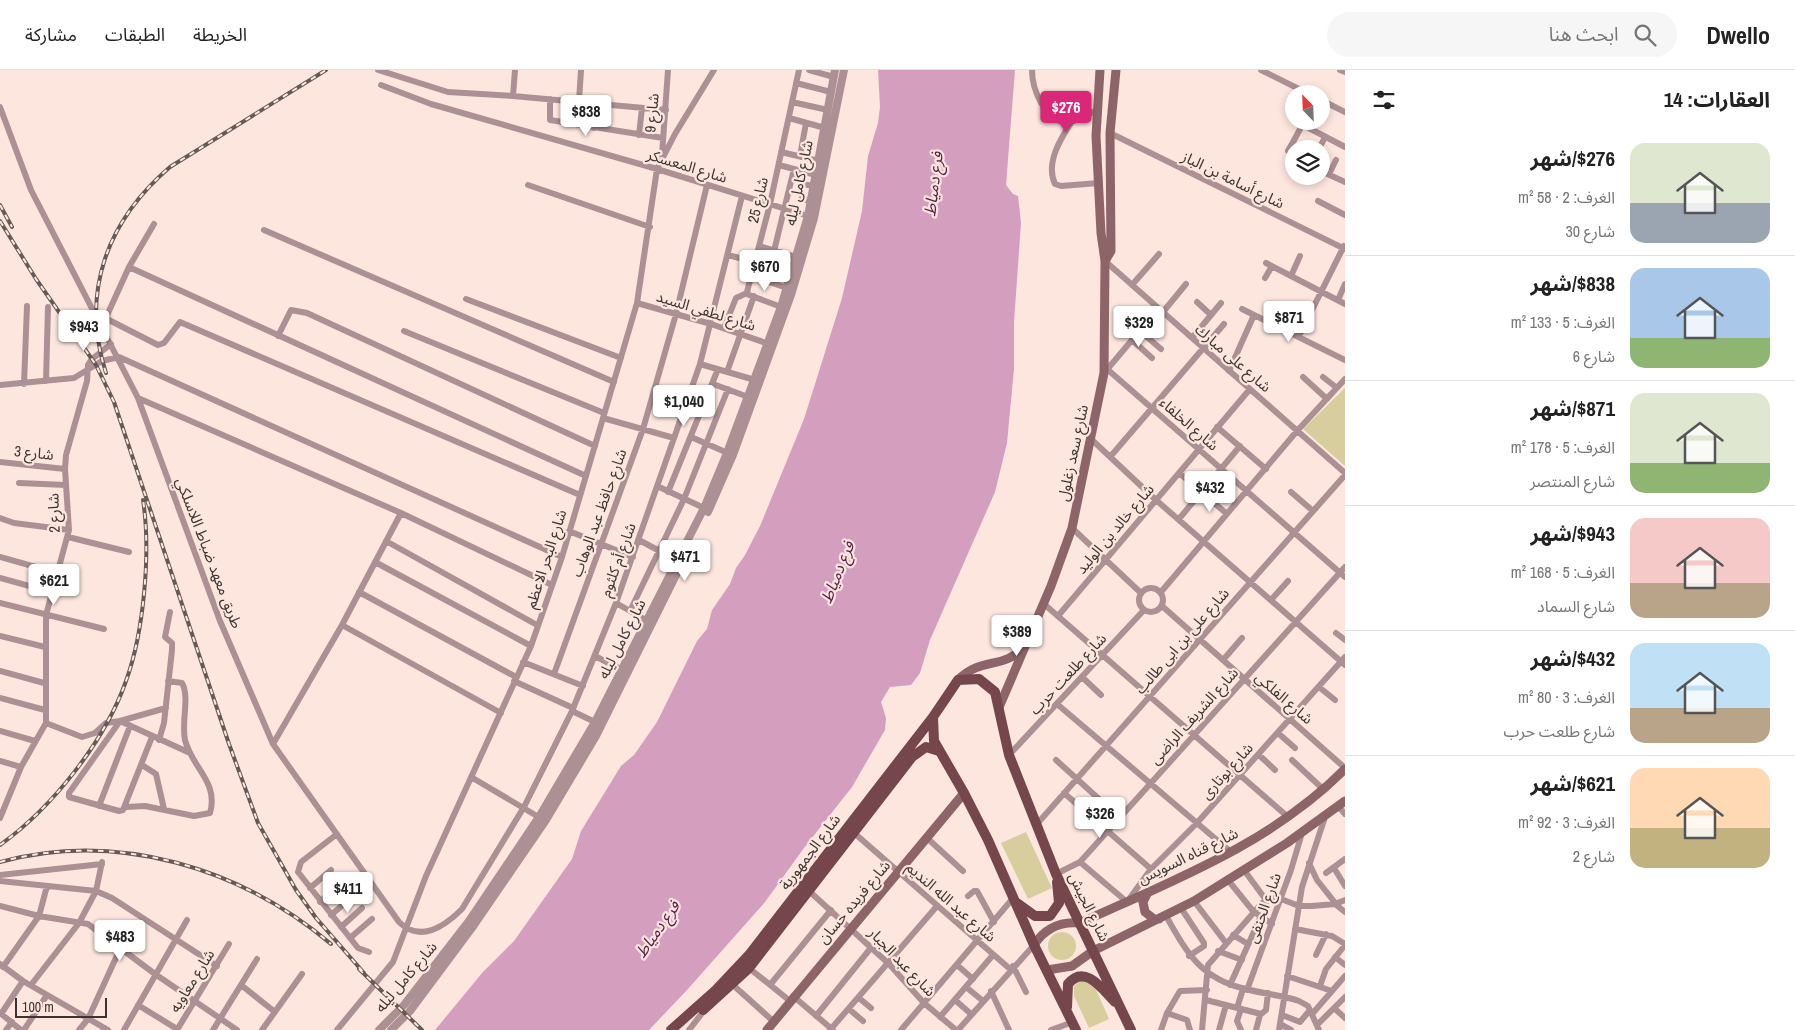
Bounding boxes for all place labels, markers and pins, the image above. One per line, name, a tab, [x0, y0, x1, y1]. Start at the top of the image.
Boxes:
pin: $276	[1036, 90, 1096, 133]
pin: $838	[556, 94, 616, 137]
pin: $670	[735, 250, 795, 292]
pin: $871	[1259, 300, 1319, 343]
pin: $329	[1109, 306, 1169, 348]
pin: $943	[54, 310, 114, 352]
pin: $1,040	[643, 384, 725, 427]
pin: $432	[1180, 470, 1240, 513]
pin: $471	[655, 540, 715, 582]
pin: $621	[24, 564, 84, 606]
pin: $389	[987, 614, 1047, 657]
pin: $326	[1070, 796, 1130, 839]
pin: $411	[318, 872, 378, 914]
pin: $483	[90, 920, 150, 962]

